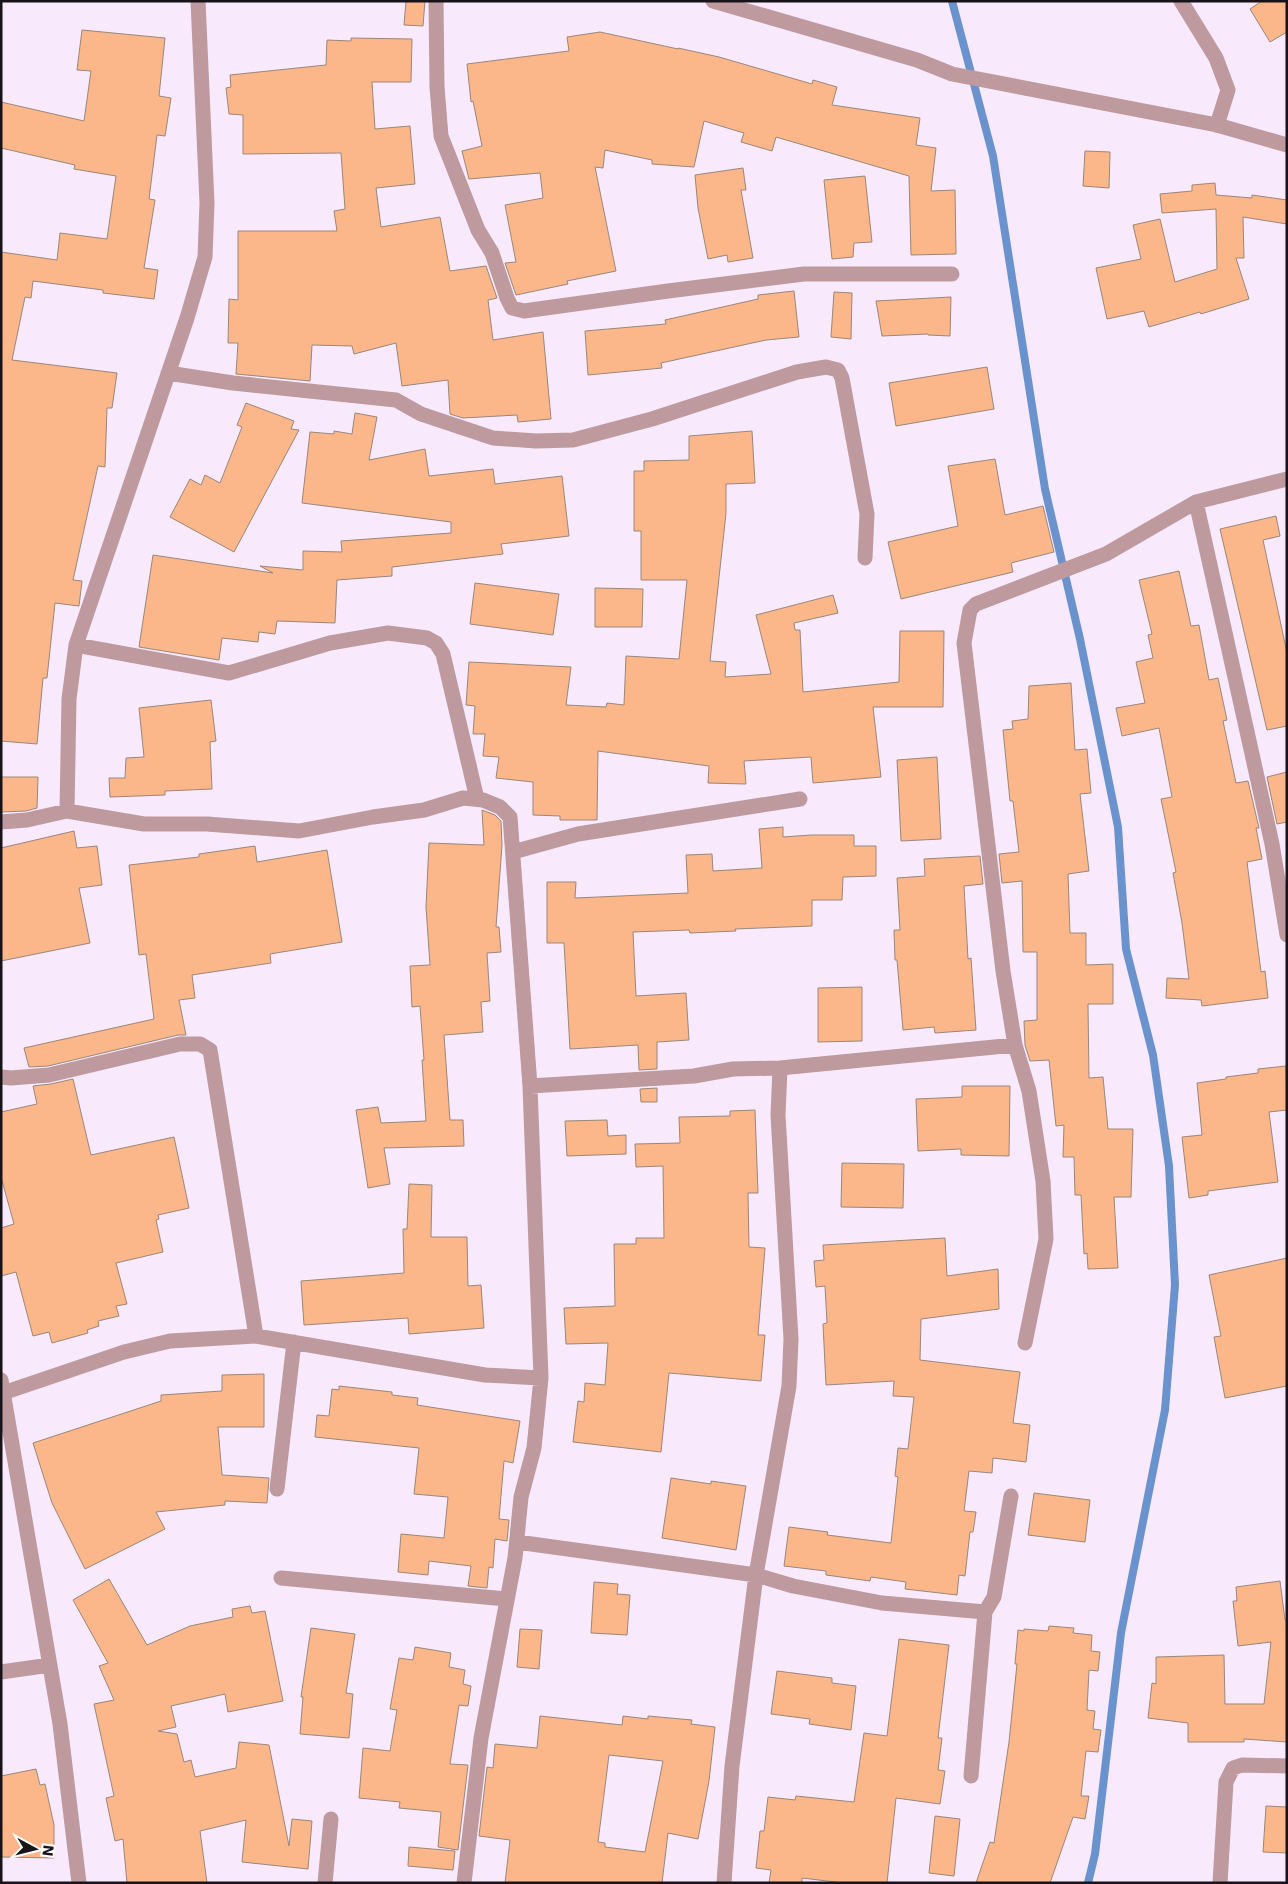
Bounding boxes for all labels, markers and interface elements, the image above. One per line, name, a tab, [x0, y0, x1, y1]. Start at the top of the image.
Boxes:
north arrow	[10, 1824, 60, 1874]
text: N	[39, 1844, 57, 1857]

